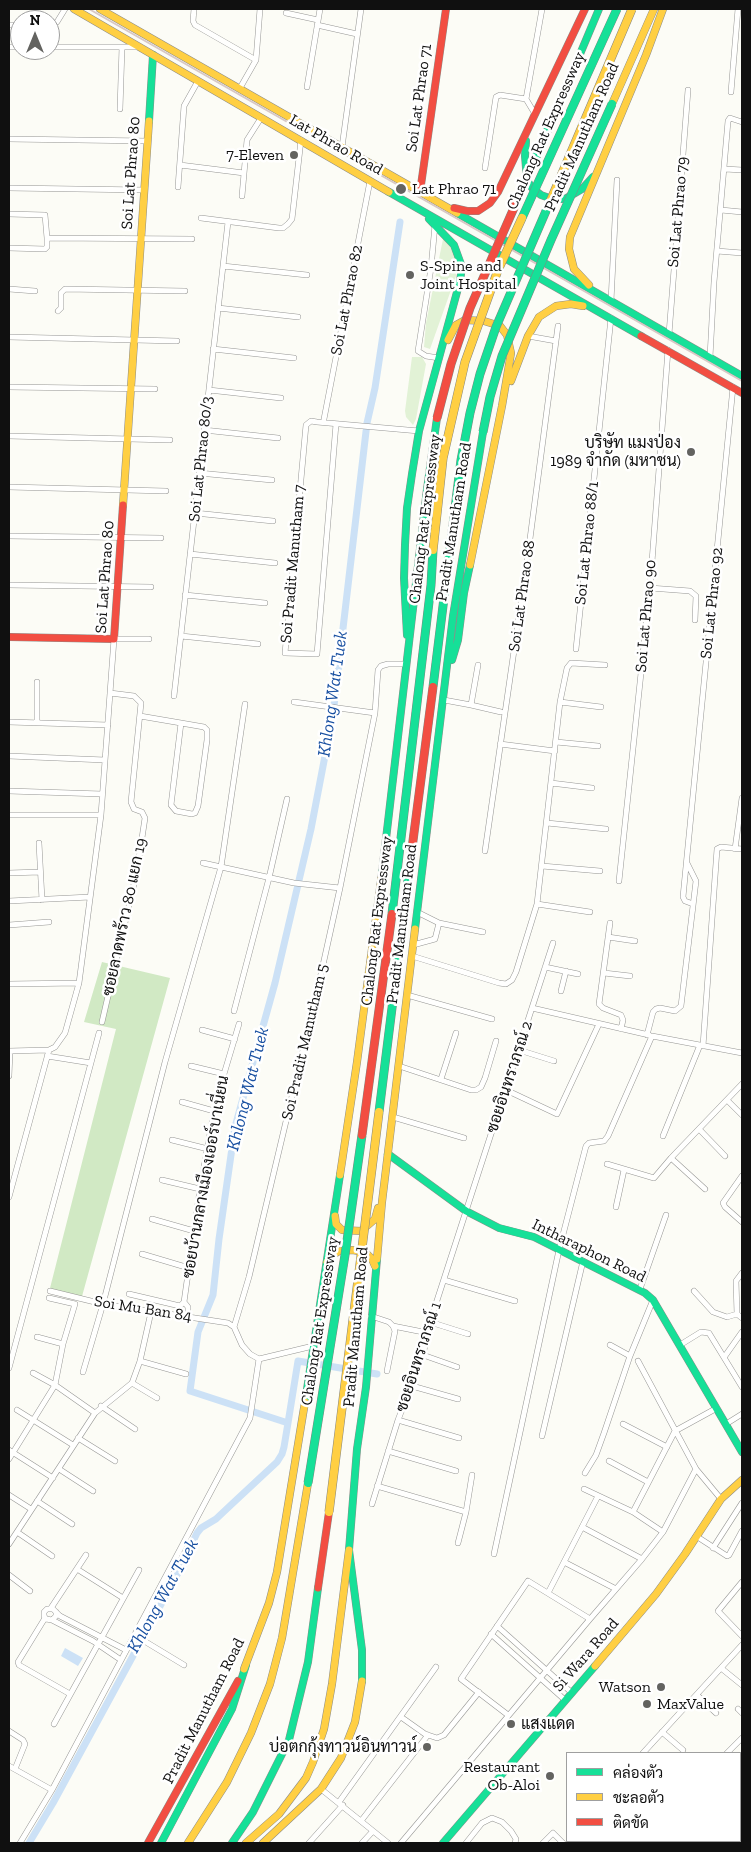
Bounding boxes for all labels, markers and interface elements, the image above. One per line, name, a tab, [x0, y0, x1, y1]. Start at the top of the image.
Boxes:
north arrow	[10, 10, 60, 60]
text: N	[30, 12, 40, 29]
street label: Soi Lat Phrao 71	[402, 43, 436, 153]
street label: Chalong Rat Expressway	[503, 49, 589, 213]
street label: Pradit Manutham Road	[541, 60, 623, 214]
street label: Lat Phrao Road	[286, 110, 386, 180]
street label: Soi Lat Phrao 80	[117, 116, 145, 230]
place label: 7-Eleven	[226, 145, 284, 165]
marker: 7-Eleven	[288, 149, 300, 161]
street label: Soi Lat Phrao 79	[664, 156, 692, 268]
place label: Lat Phrao 71	[412, 179, 496, 199]
marker: Lat Phrao 71	[394, 182, 408, 196]
street label: Soi Lat Phrao 82	[327, 243, 367, 357]
place label: S-Spine and Joint Hospital	[420, 256, 516, 294]
marker: S-Spine and Joint Hospital	[404, 269, 416, 281]
street label: Soi Lat Phrao 80/3	[185, 395, 217, 523]
street label: Chalong Rat Expressway	[405, 433, 445, 605]
place label: บริษัท แมงป่อง 1989 จำกัด (มหาชน)	[550, 433, 681, 471]
street label: Pradit Manutham Road	[432, 441, 476, 603]
marker: บริษัท แมงป่อง 1989 จำกัด (มหาชน)	[685, 446, 697, 458]
street label: Soi Lat Phrao 88/1	[571, 480, 603, 606]
street label: Soi Pradit Manutham 7	[277, 484, 309, 644]
street label: Soi Lat Phrao 80	[91, 520, 119, 634]
street label: Soi Lat Phrao 88	[505, 539, 539, 653]
street label: Soi Lat Phrao 92	[697, 546, 727, 660]
street label: Soi Lat Phrao 90	[632, 559, 660, 673]
water label: Khlong Wat Tuek	[313, 630, 353, 758]
street label: Chalong Rat Expressway	[357, 835, 397, 1007]
street label: ซอยลาดพร้าว 80 แยก 19	[99, 836, 151, 998]
street label: Pradit Manutham Road	[383, 843, 421, 1005]
street label: Soi Pradit Manutham 5	[278, 962, 332, 1122]
street label: ซอยอินทราภรณ์ 2	[483, 1019, 537, 1135]
water label: Khlong Wat Tuek	[222, 1025, 274, 1153]
street label: ซอยบ้านกลางเมืองเออร์บาเนี่ยน	[179, 1074, 233, 1280]
street label: Intharaphon Road	[529, 1215, 649, 1287]
street label: Chalong Rat Expressway	[297, 1235, 343, 1407]
street label: Pradit Manutham Road	[339, 1246, 373, 1408]
street label: Soi Mu Ban 84	[93, 1292, 193, 1326]
street label: ซอยอินทราภรณ์ 1	[392, 1299, 446, 1415]
water label: Khlong Wat Tuek	[123, 1535, 203, 1657]
street label: Si Wara Road	[549, 1614, 623, 1696]
street label: Pradit Manutham Road	[159, 1635, 249, 1787]
place label: Watson	[599, 1677, 651, 1697]
marker: Watson	[655, 1681, 667, 1693]
place label: MaxValue	[657, 1694, 724, 1714]
marker: MaxValue	[641, 1698, 653, 1710]
place label: แสงแดด	[521, 1714, 575, 1734]
marker: แสงแดด	[505, 1718, 517, 1730]
place label: บ่อตกกุ้งทาวน์อินทาวน์	[269, 1737, 417, 1757]
marker: บ่อตกกุ้งทาวน์อินทาวน์	[421, 1741, 433, 1753]
legend	[566, 1752, 741, 1842]
place label: Restaurant Ob-Aloi	[464, 1757, 540, 1795]
text: คล่องตัว	[613, 1764, 663, 1782]
marker: Restaurant Ob-Aloi	[544, 1770, 556, 1782]
text: ชะลอตัว	[613, 1789, 664, 1807]
text: ติดขัด	[613, 1814, 649, 1832]

